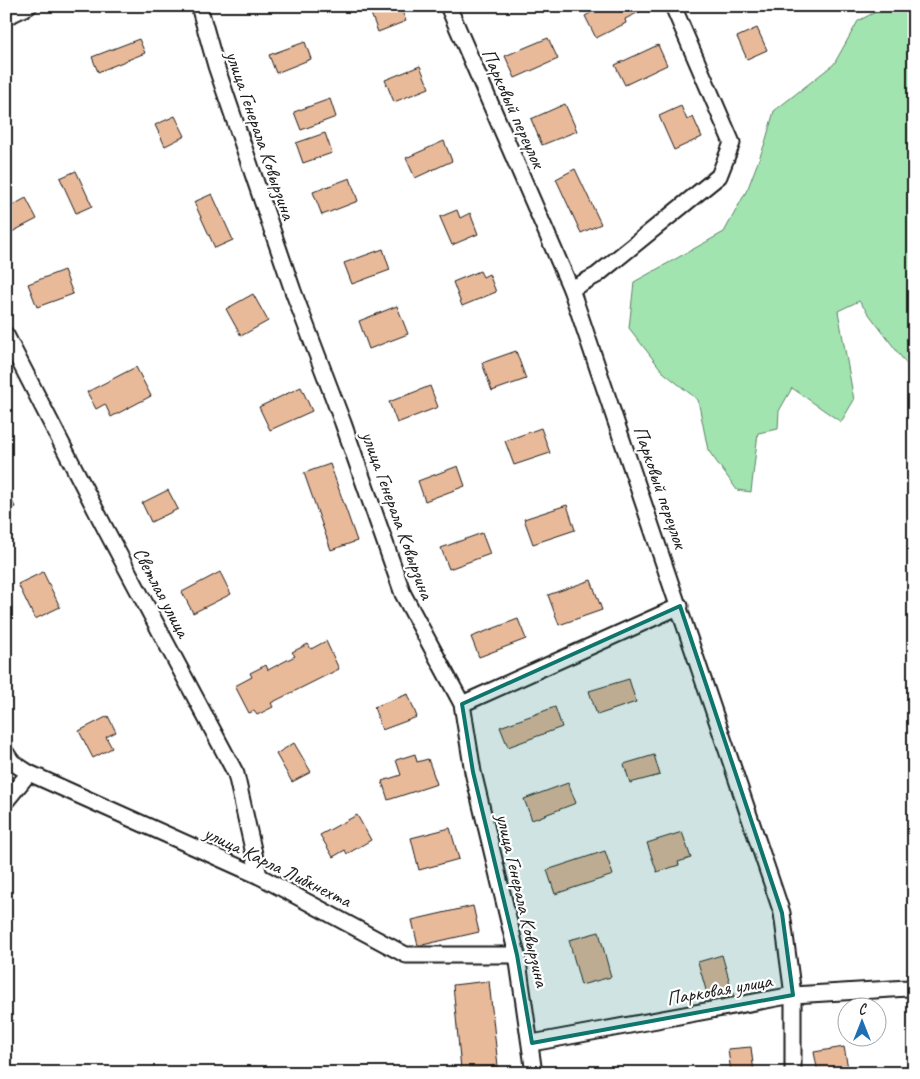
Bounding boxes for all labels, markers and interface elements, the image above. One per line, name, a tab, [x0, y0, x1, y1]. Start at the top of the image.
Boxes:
street label: Парковый переулок	[476, 45, 552, 173]
street label: улица Генерала Ковырзина	[220, 47, 302, 225]
street label: Парковый переулок	[628, 423, 694, 553]
street label: улица Генерала Ковырзина	[355, 427, 440, 604]
street label: Светлая улица	[127, 543, 197, 643]
street label: улица Генерала Ковырзина	[490, 810, 555, 991]
street label: улица Карла Либкнехта	[199, 820, 357, 914]
street label: Парковая улица	[664, 968, 775, 1011]
north arrow	[838, 996, 888, 1046]
text: С	[859, 1001, 868, 1018]

